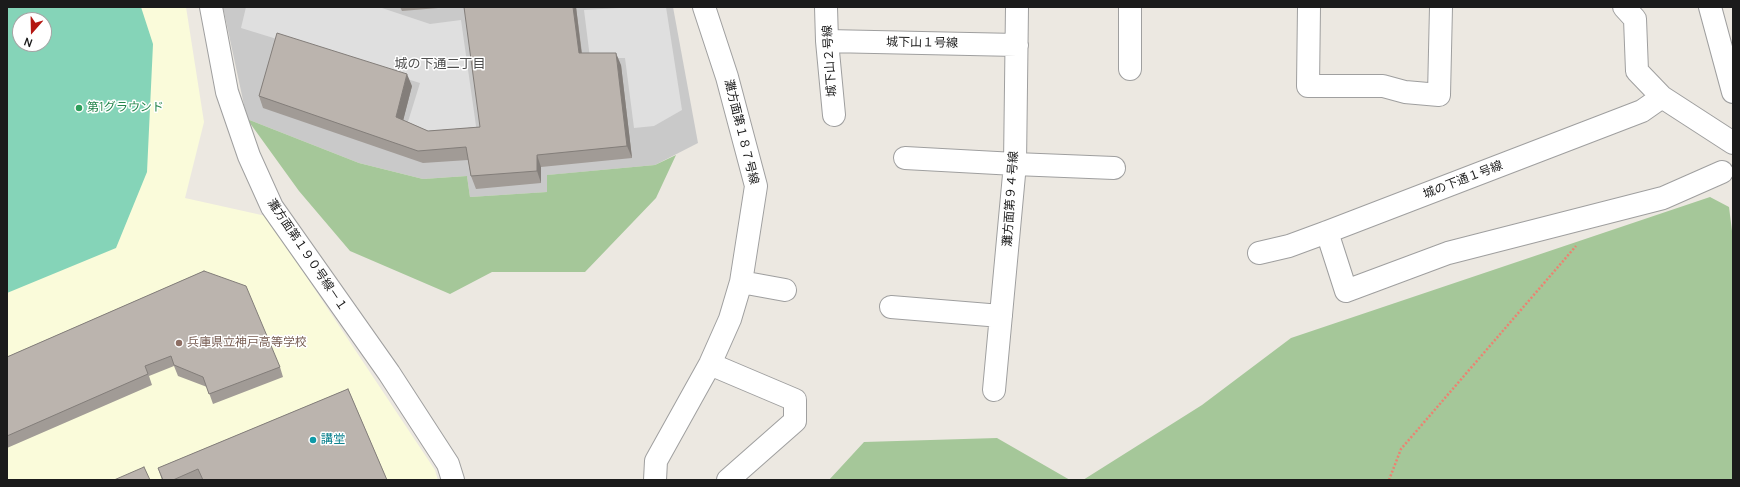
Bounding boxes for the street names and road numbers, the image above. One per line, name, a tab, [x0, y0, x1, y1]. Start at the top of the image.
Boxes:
street label: 城下山２号線	[820, 25, 840, 97]
street label: 城下山１号線	[886, 35, 958, 51]
street label: 灘方面第１８７号線	[721, 78, 761, 186]
street label: 灘方面第９４号線	[1000, 151, 1022, 247]
street label: 城の下通１号線	[1421, 158, 1505, 202]
street label: 灘方面第１９０号線－１	[264, 196, 350, 314]

